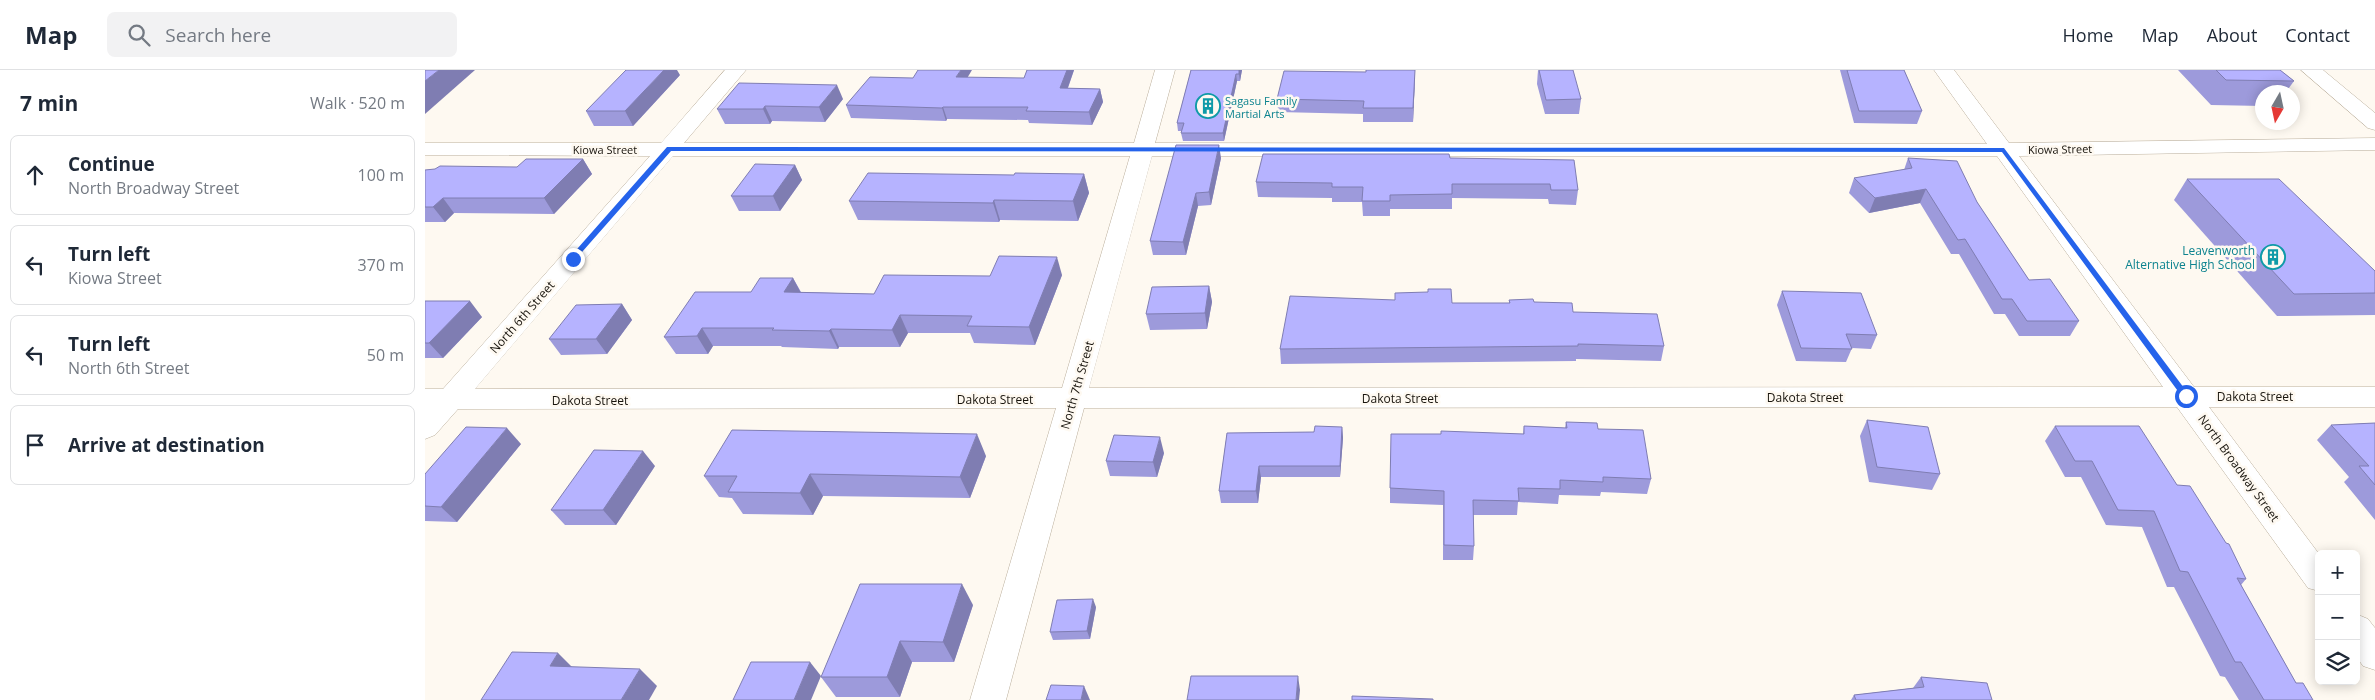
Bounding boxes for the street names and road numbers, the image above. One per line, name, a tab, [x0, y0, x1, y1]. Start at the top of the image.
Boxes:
street label: Kiowa Street	[2028, 141, 2092, 157]
street label: Kiowa Street	[573, 142, 637, 157]
street label: North 6th Street	[486, 277, 558, 357]
street label: North 7th Street	[1056, 339, 1098, 431]
street label: Dakota Street	[2217, 388, 2293, 405]
street label: Dakota Street	[1767, 389, 1843, 406]
street label: Dakota Street	[1362, 390, 1438, 407]
street label: Dakota Street	[957, 391, 1033, 408]
street label: Dakota Street	[552, 392, 628, 409]
street label: North Broadway Street	[2194, 411, 2284, 525]

